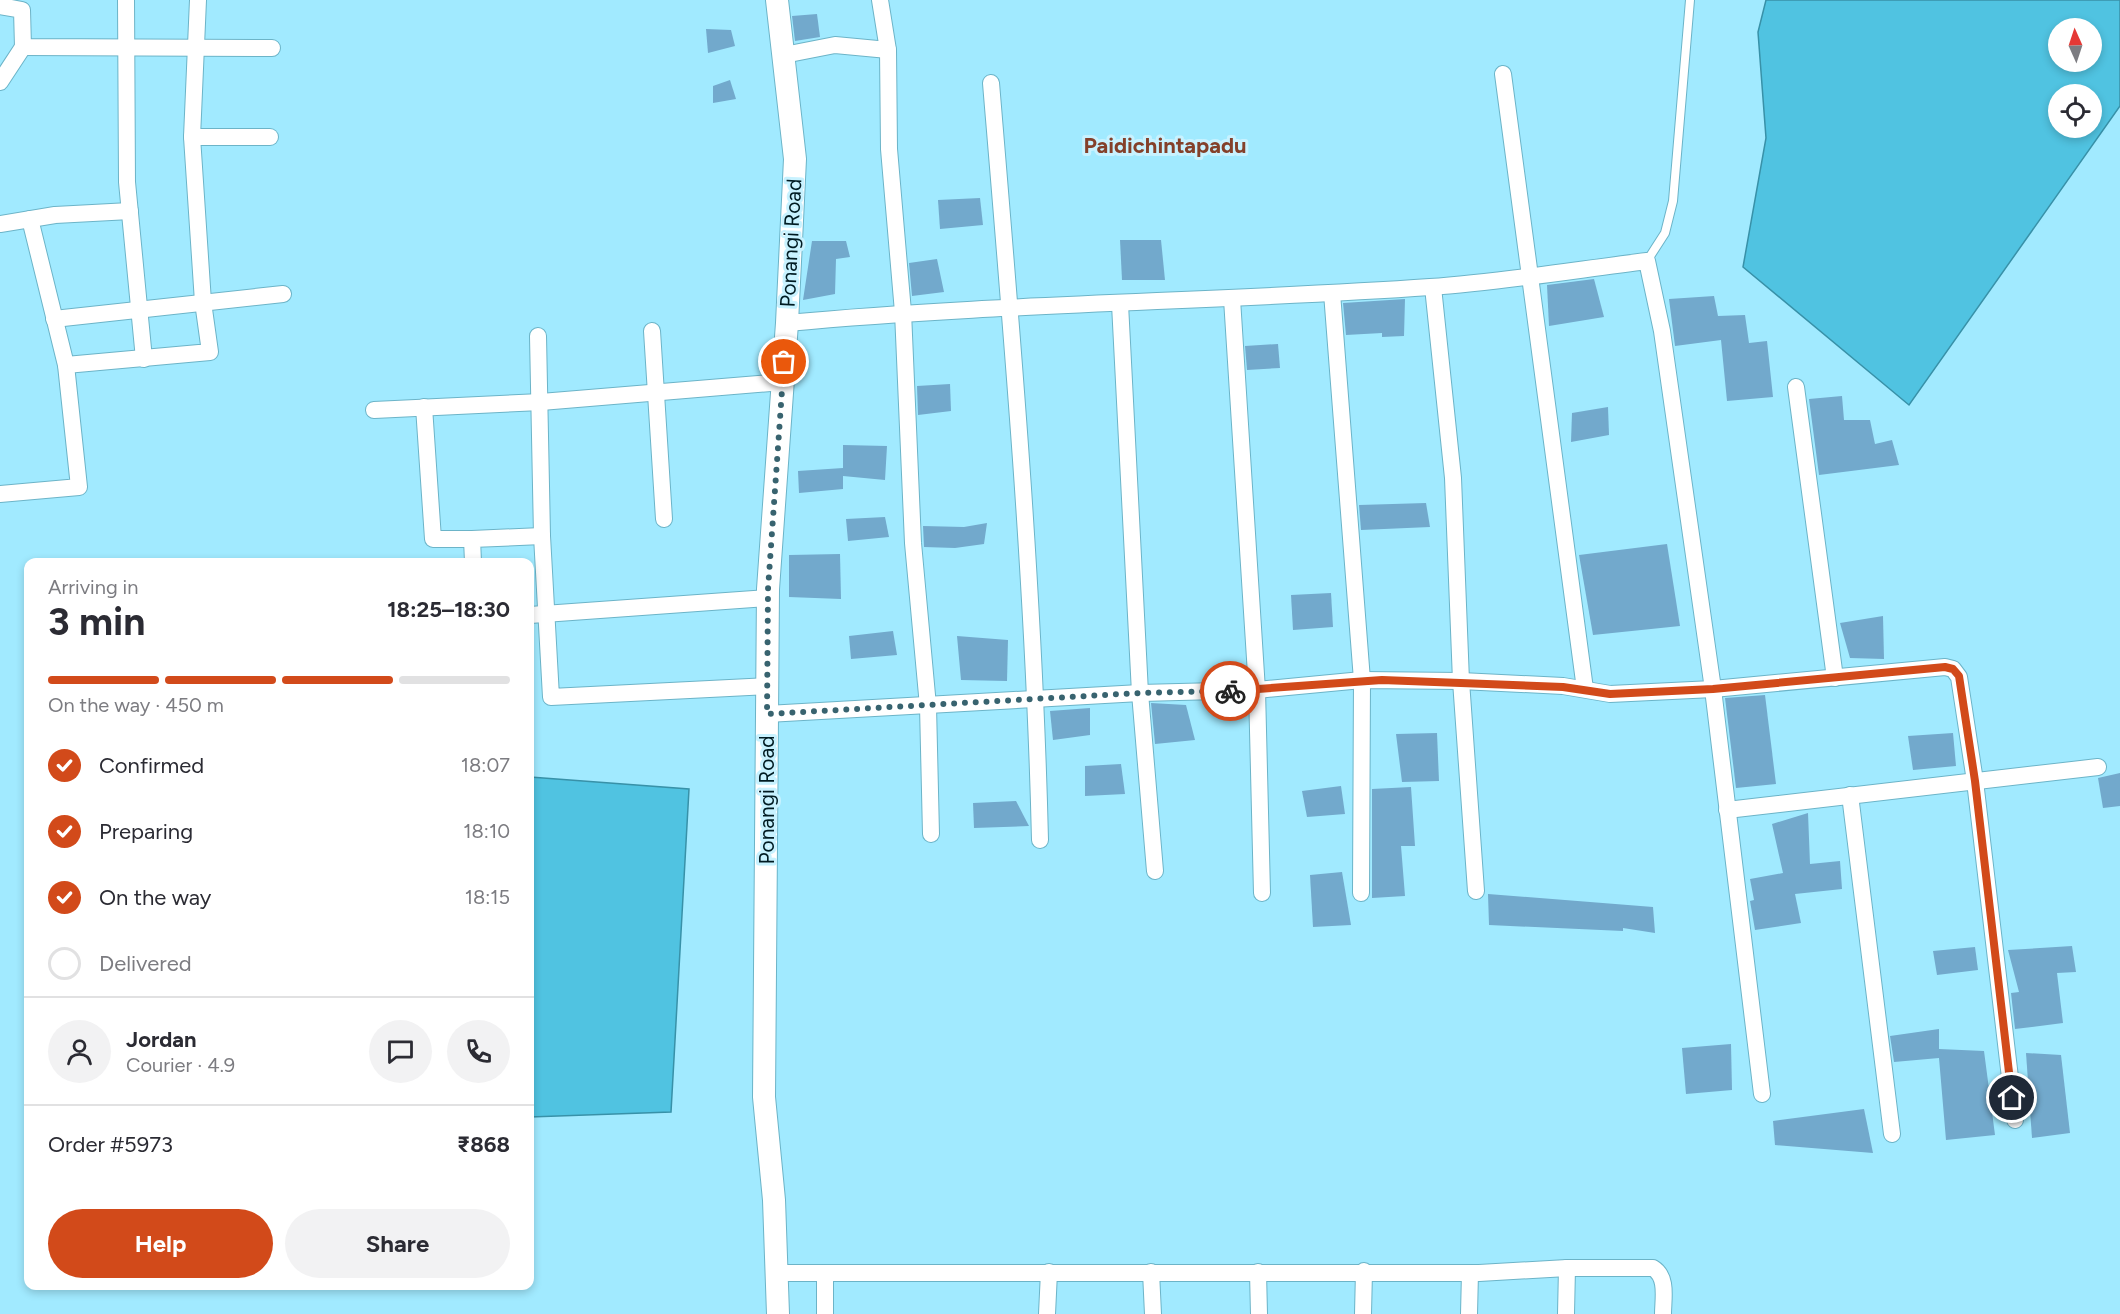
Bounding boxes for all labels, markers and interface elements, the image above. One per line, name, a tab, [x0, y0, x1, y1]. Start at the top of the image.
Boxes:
north arrow	[2048, 18, 2102, 72]
map controls	[2048, 18, 2102, 138]
button: locate	[2048, 84, 2102, 138]
district label: Paidichintapadu	[1083, 132, 1247, 159]
street label: Ponangi Road	[775, 178, 806, 308]
pin	[758, 336, 809, 387]
icon: bag	[767, 345, 800, 378]
text: Arriving in	[48, 575, 138, 599]
text: 18:25–18:30	[387, 596, 510, 623]
text: 3 min	[48, 598, 145, 645]
courier	[1200, 661, 1260, 721]
icon: bike	[1214, 675, 1247, 708]
text: On the way · 450 m	[48, 693, 224, 717]
street label: Ponangi Road	[754, 735, 779, 865]
icon: check	[48, 749, 81, 782]
text: Confirmed	[99, 752, 204, 779]
text: 18:07	[461, 753, 510, 777]
icon: check	[48, 815, 81, 848]
text: Preparing	[99, 818, 193, 845]
text: 18:10	[463, 819, 510, 843]
icon: check	[48, 881, 81, 914]
text: On the way	[99, 884, 211, 911]
text: 18:15	[465, 885, 510, 909]
text: Delivered	[99, 950, 192, 977]
button: person	[48, 1020, 111, 1083]
button: chat	[369, 1020, 432, 1083]
button: phone	[447, 1020, 510, 1083]
text: Jordan	[126, 1026, 197, 1053]
text: Courier · 4.9	[126, 1053, 235, 1077]
pin	[1986, 1072, 2037, 1123]
icon: home	[1995, 1081, 2028, 1114]
text: Order #5973	[48, 1131, 173, 1158]
text: ₹868	[457, 1131, 510, 1158]
button: Help	[48, 1209, 273, 1278]
button: Share	[285, 1209, 510, 1278]

